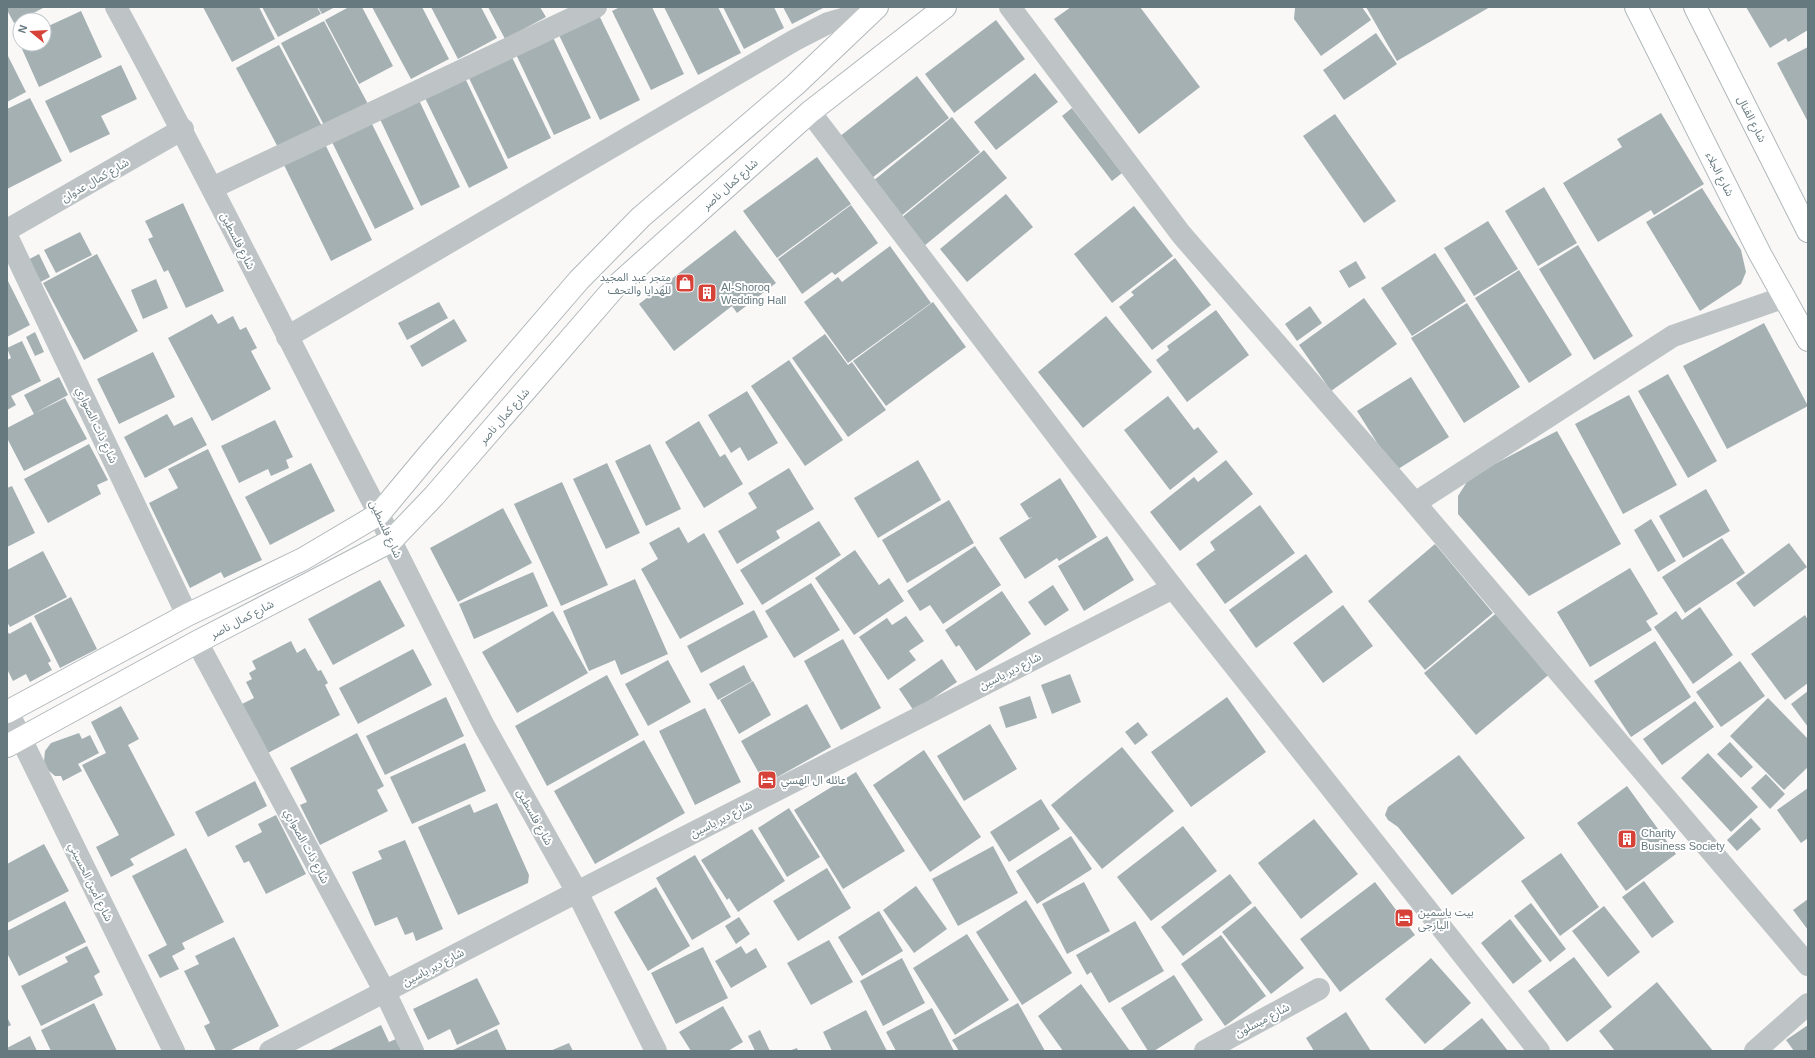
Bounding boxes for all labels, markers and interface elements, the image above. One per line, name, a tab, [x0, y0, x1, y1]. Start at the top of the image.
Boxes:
north arrow	[12, 12, 52, 52]
text: N	[16, 23, 29, 35]
street label: شارع القنال	[1734, 94, 1769, 145]
street label: شارع الجلاء	[1702, 150, 1736, 199]
street label: شارع كمال عدوان	[59, 156, 132, 206]
street label: شارع كمال ناصر	[699, 156, 762, 214]
street label: شارع فلسطين	[217, 211, 258, 273]
place label: متجر عبد المجيد للهدايا والتحف	[600, 271, 671, 297]
shop icon: متجر عبد المجيد للهدايا والتحف	[674, 272, 696, 294]
place label: Al-Shoroq Wedding Hall	[721, 281, 786, 306]
building icon: Al-Shoroq Wedding Hall	[696, 282, 718, 304]
street label: شارع ذات الصواري	[71, 385, 120, 467]
street label: شارع كمال ناصر	[476, 385, 533, 448]
street label: شارع فلسطين	[366, 498, 405, 561]
street label: شارع كمال ناصر	[208, 597, 277, 643]
street label: شارع دير ياسين	[977, 650, 1044, 693]
hotel icon: عائله ال الهسي	[756, 769, 778, 791]
place label: عائله ال الهسي	[781, 774, 847, 790]
street label: شارع فلسطين	[513, 787, 555, 848]
street label: شارع دير ياسين	[688, 798, 755, 841]
street label: شارع ذات الصواري	[279, 807, 332, 887]
place label: Charity Business Society	[1641, 827, 1725, 852]
building icon: Charity Business Society	[1616, 828, 1638, 850]
street label: شارع أمين الحسيني	[64, 841, 116, 925]
place label: بيت ياسمين اليازجى	[1418, 906, 1474, 932]
hotel icon: بيت ياسمين اليازجى	[1393, 907, 1415, 929]
street label: شارع دير ياسين	[400, 946, 467, 990]
street label: شارع ميسلون	[1233, 1001, 1292, 1041]

